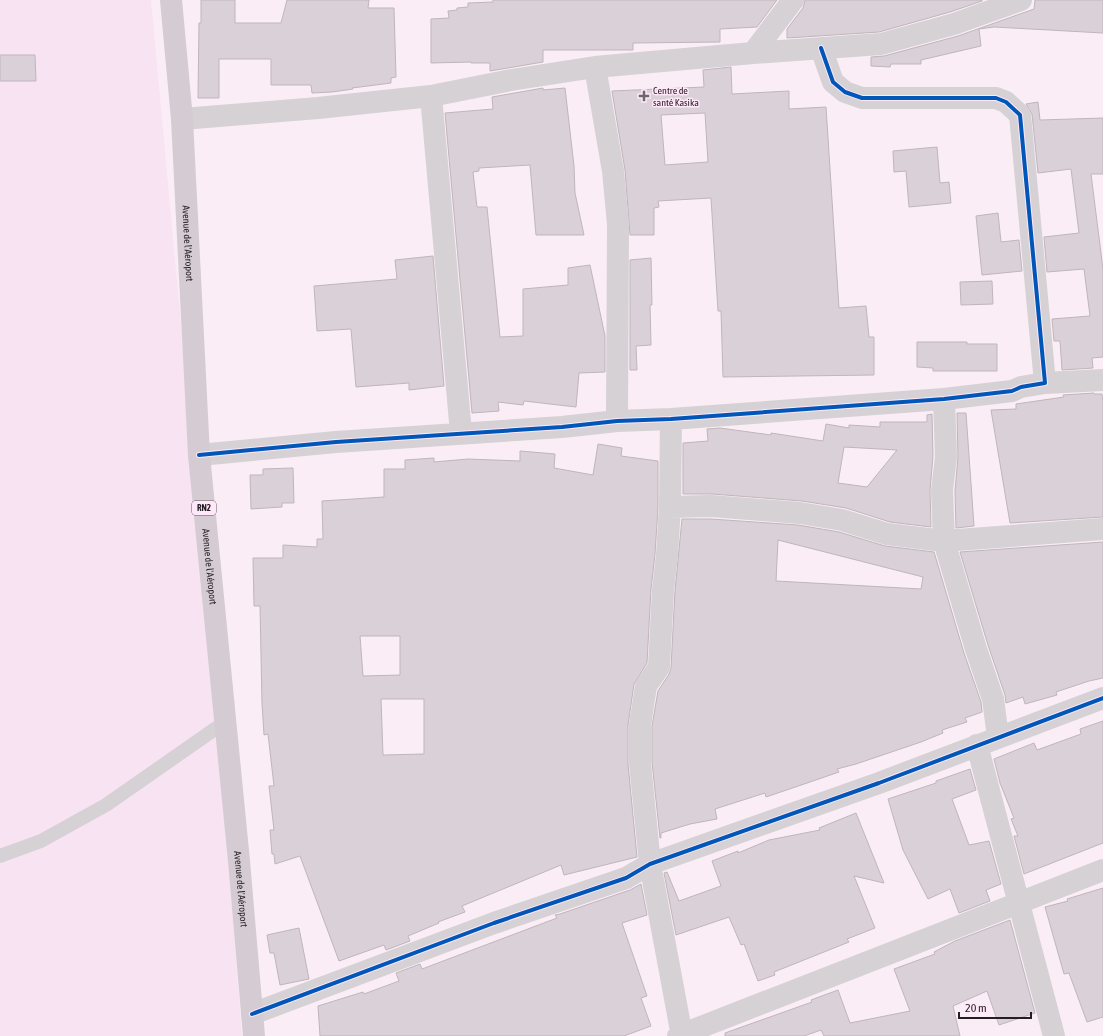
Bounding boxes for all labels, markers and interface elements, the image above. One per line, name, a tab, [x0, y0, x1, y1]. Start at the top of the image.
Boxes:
place label: Centre de santé Kasika	[653, 85, 699, 108]
marker: Centre de santé Kasika	[638, 90, 650, 102]
street label: Avenue de l'Aéroport	[180, 205, 195, 282]
road number: RN2	[192, 501, 216, 515]
street label: Avenue de l'Aéroport	[200, 528, 219, 605]
street label: Avenue de l'Aéroport	[232, 850, 250, 928]
scale bar	[959, 994, 1031, 1020]
text: 20 m	[965, 1001, 987, 1015]

